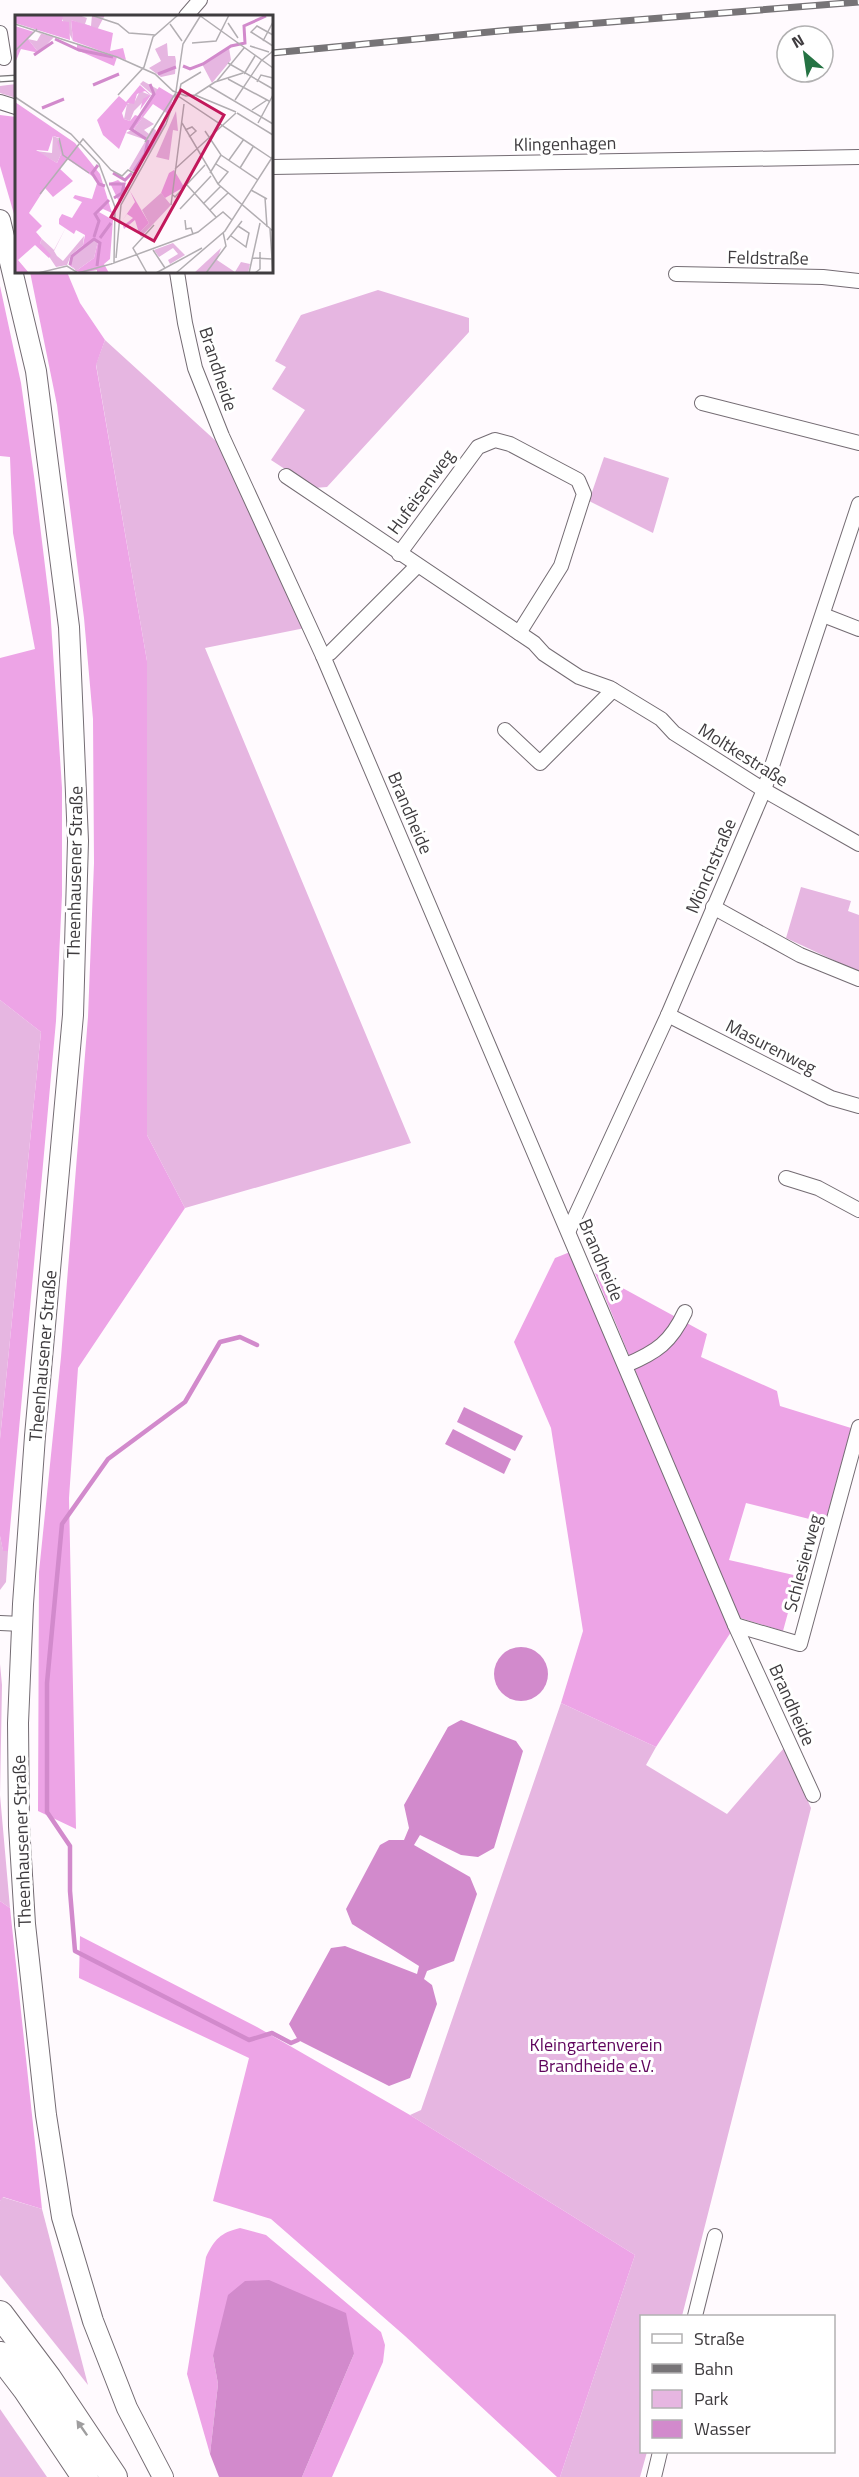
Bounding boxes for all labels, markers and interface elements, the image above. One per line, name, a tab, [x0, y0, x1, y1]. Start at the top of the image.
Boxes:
inset map	[15, 15, 273, 273]
north arrow	[775, 24, 835, 84]
text: N	[787, 28, 808, 54]
street label: Klingenhagen	[513, 129, 617, 158]
street label: Feldstraße	[727, 243, 809, 272]
street label: Brandheide	[192, 323, 245, 414]
street label: Hufeisenweg	[380, 444, 461, 540]
street label: Moltkestraße	[693, 716, 794, 793]
street label: Brandheide	[381, 768, 440, 858]
street label: Theenhausener Straße	[59, 786, 90, 958]
street label: Mönchstraße	[678, 814, 743, 918]
street label: Masurenweg	[721, 1012, 821, 1081]
street label: Brandheide	[572, 1215, 631, 1305]
street label: Theenhausener Straße	[22, 1269, 63, 1443]
street label: Schlesierweg	[777, 1511, 829, 1615]
street label: Brandheide	[762, 1660, 822, 1750]
street label: Theenhausener Straße	[5, 1754, 38, 1928]
park label: Kleingartenverein Brandheide e.V.	[530, 2031, 662, 2079]
legend	[640, 2315, 835, 2453]
text: Straße	[694, 2325, 745, 2352]
text: Bahn	[694, 2355, 733, 2382]
text: Park	[694, 2385, 729, 2412]
text: Wasser	[694, 2415, 751, 2442]
one-way arrow	[77, 2420, 88, 2436]

